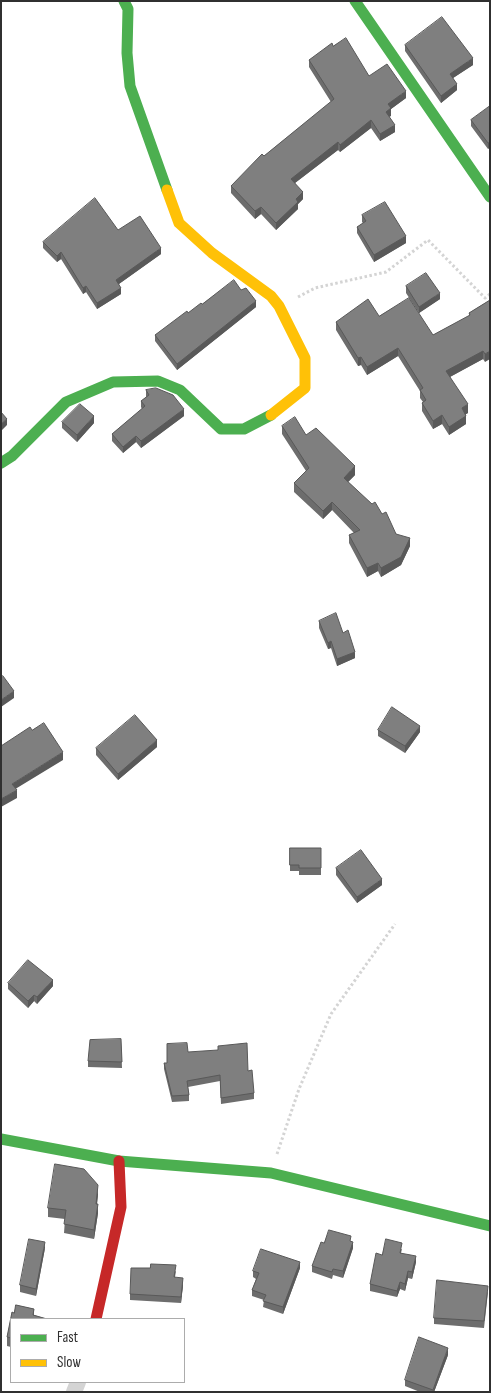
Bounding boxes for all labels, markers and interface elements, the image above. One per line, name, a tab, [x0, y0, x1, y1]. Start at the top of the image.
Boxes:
legend	[10, 1318, 185, 1383]
text: Fast	[57, 1328, 78, 1347]
text: Slow	[57, 1353, 81, 1372]

